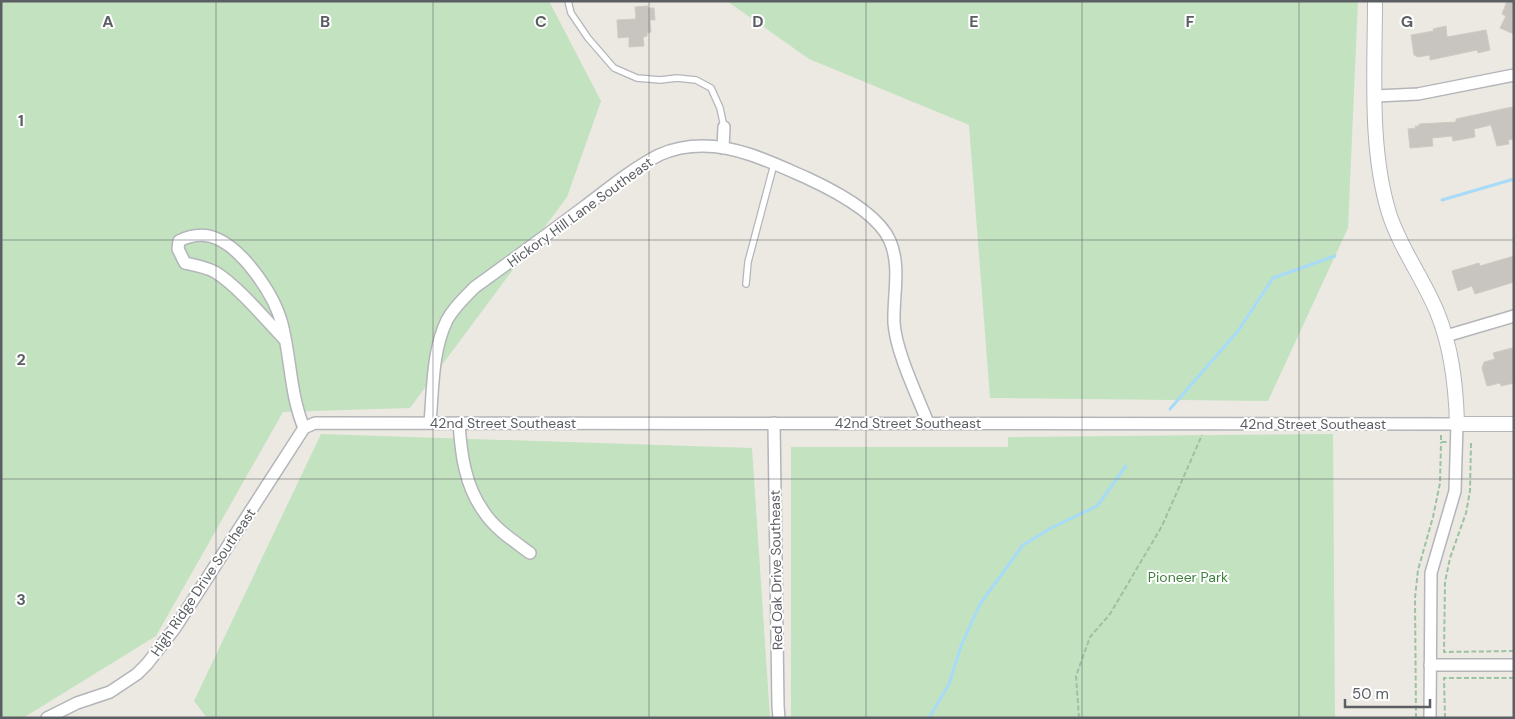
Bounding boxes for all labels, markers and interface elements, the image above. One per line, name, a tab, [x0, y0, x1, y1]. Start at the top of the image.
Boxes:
text: A	[102, 11, 114, 32]
text: B	[320, 11, 330, 32]
text: C	[535, 11, 547, 32]
text: D	[752, 11, 764, 32]
text: E	[969, 11, 979, 32]
text: F	[1186, 11, 1195, 32]
text: G	[1401, 11, 1413, 32]
text: 1	[18, 110, 24, 131]
street label: Hickory Hill Lane Southeast	[504, 153, 656, 271]
text: 2	[16, 349, 26, 370]
street label: 42nd Street Southeast	[430, 414, 576, 432]
street label: 42nd Street Southeast	[835, 414, 981, 432]
street label: 42nd Street Southeast	[1240, 415, 1386, 433]
street label: Red Oak Drive Southeast	[766, 490, 786, 650]
street label: High Ridge Drive Southeast	[147, 505, 259, 659]
park label: Pioneer Park	[1148, 568, 1228, 586]
text: 3	[16, 589, 26, 610]
scale bar	[1345, 676, 1430, 708]
text: 50 m	[1352, 684, 1389, 704]

